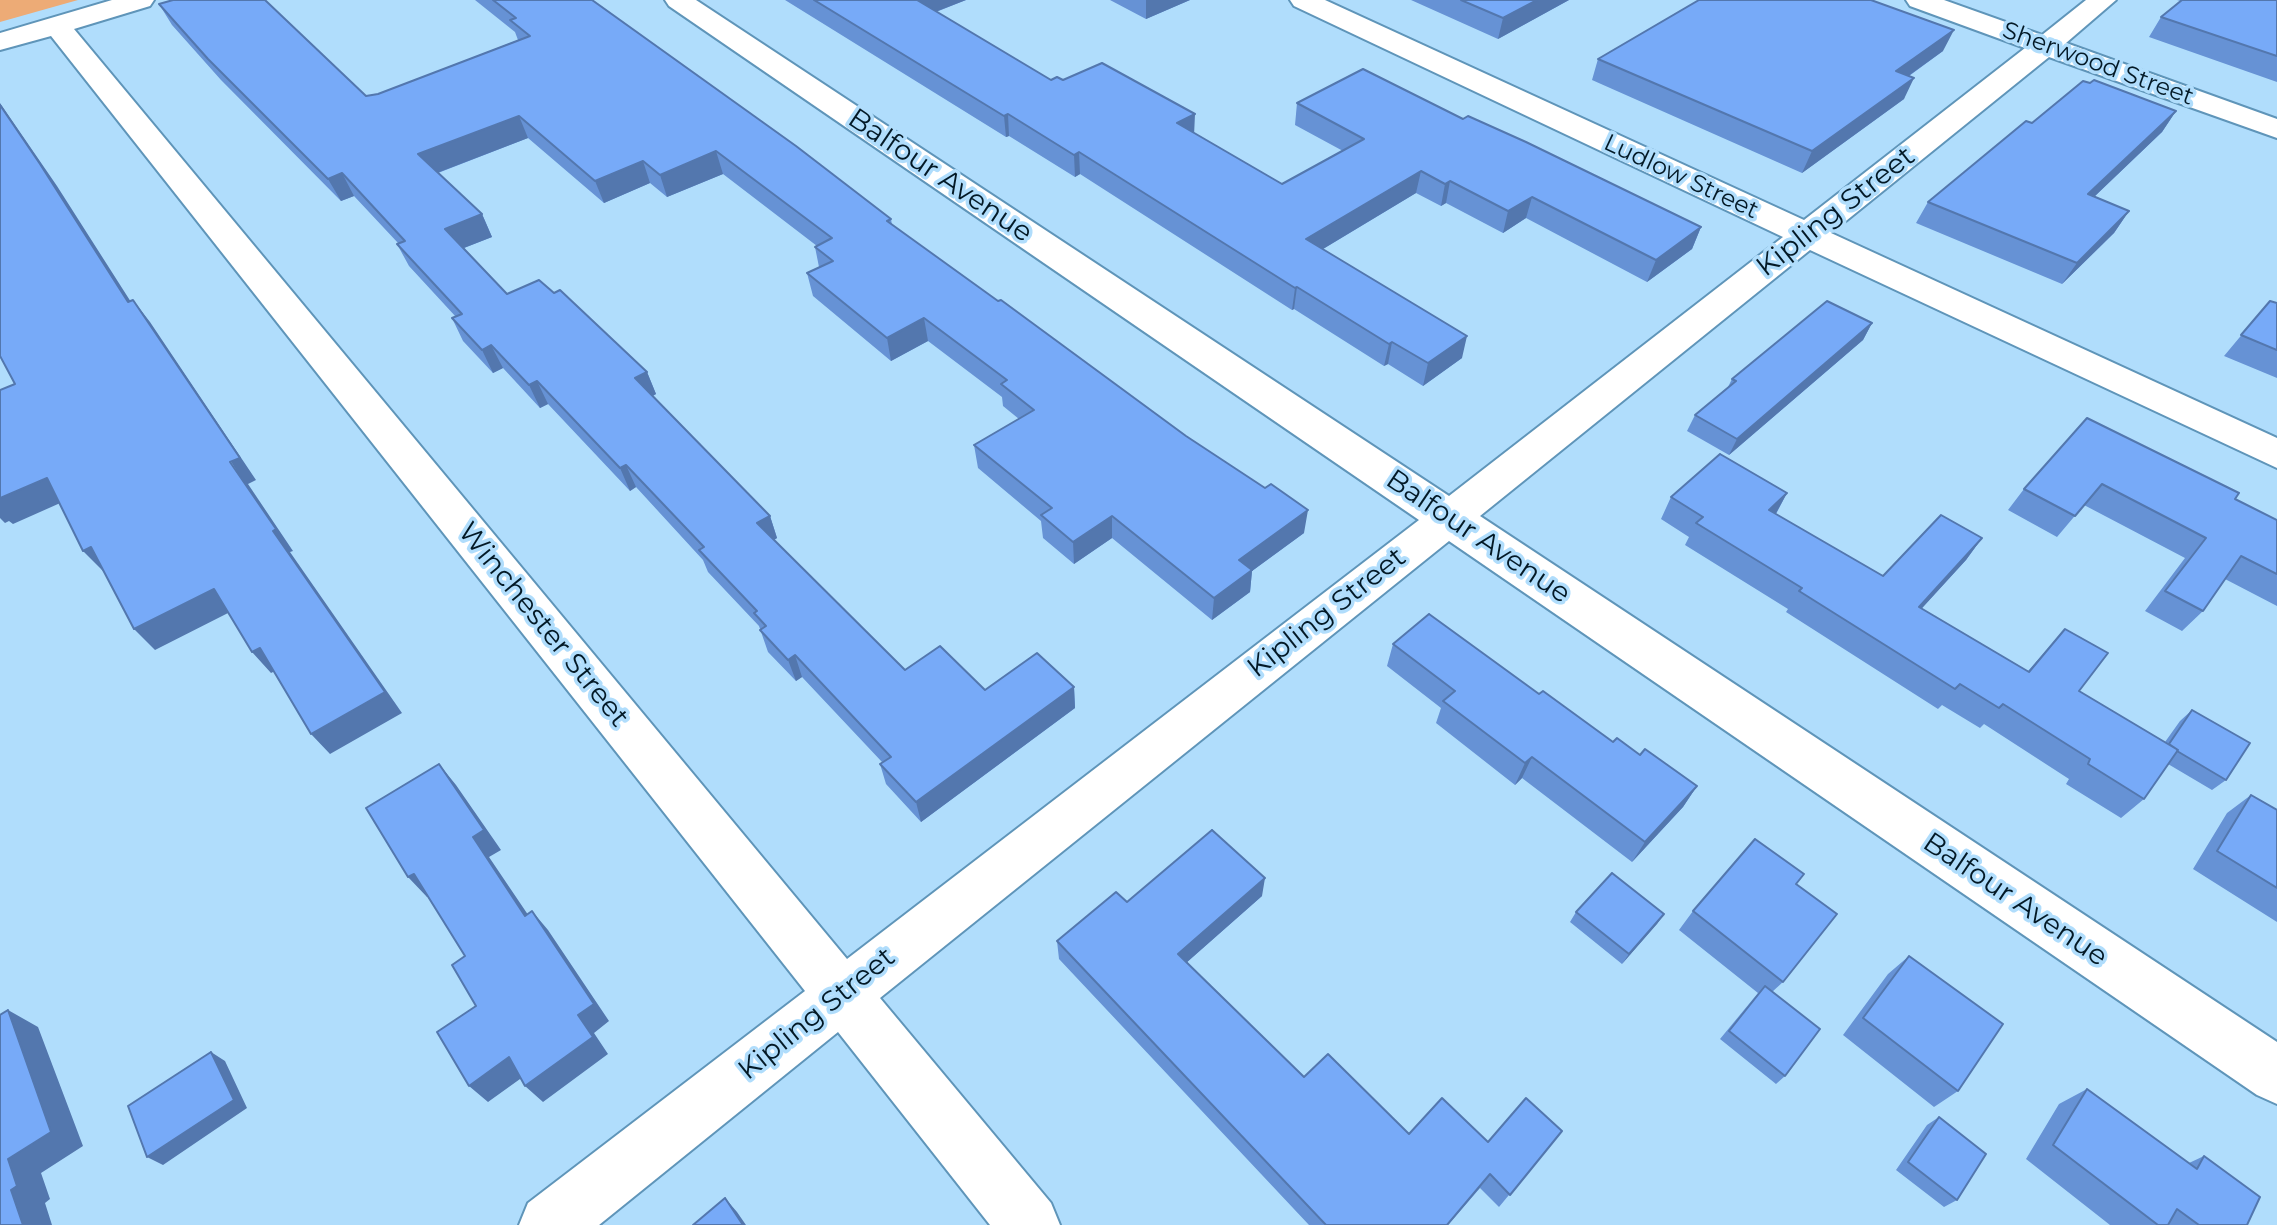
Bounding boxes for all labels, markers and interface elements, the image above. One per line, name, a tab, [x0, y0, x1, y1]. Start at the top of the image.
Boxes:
street label: Sherwood Street	[1998, 16, 2198, 112]
street label: Balfour Avenue	[841, 102, 1039, 250]
street label: Ludlow Street	[1599, 129, 1763, 225]
street label: Kipling Street	[1750, 140, 1922, 284]
street label: Balfour Avenue	[1379, 463, 1577, 611]
street label: Winchester Street	[450, 516, 636, 734]
street label: Kipling Street	[1241, 541, 1413, 685]
street label: Balfour Avenue	[1916, 826, 2114, 974]
street label: Kipling Street	[732, 941, 902, 1087]

